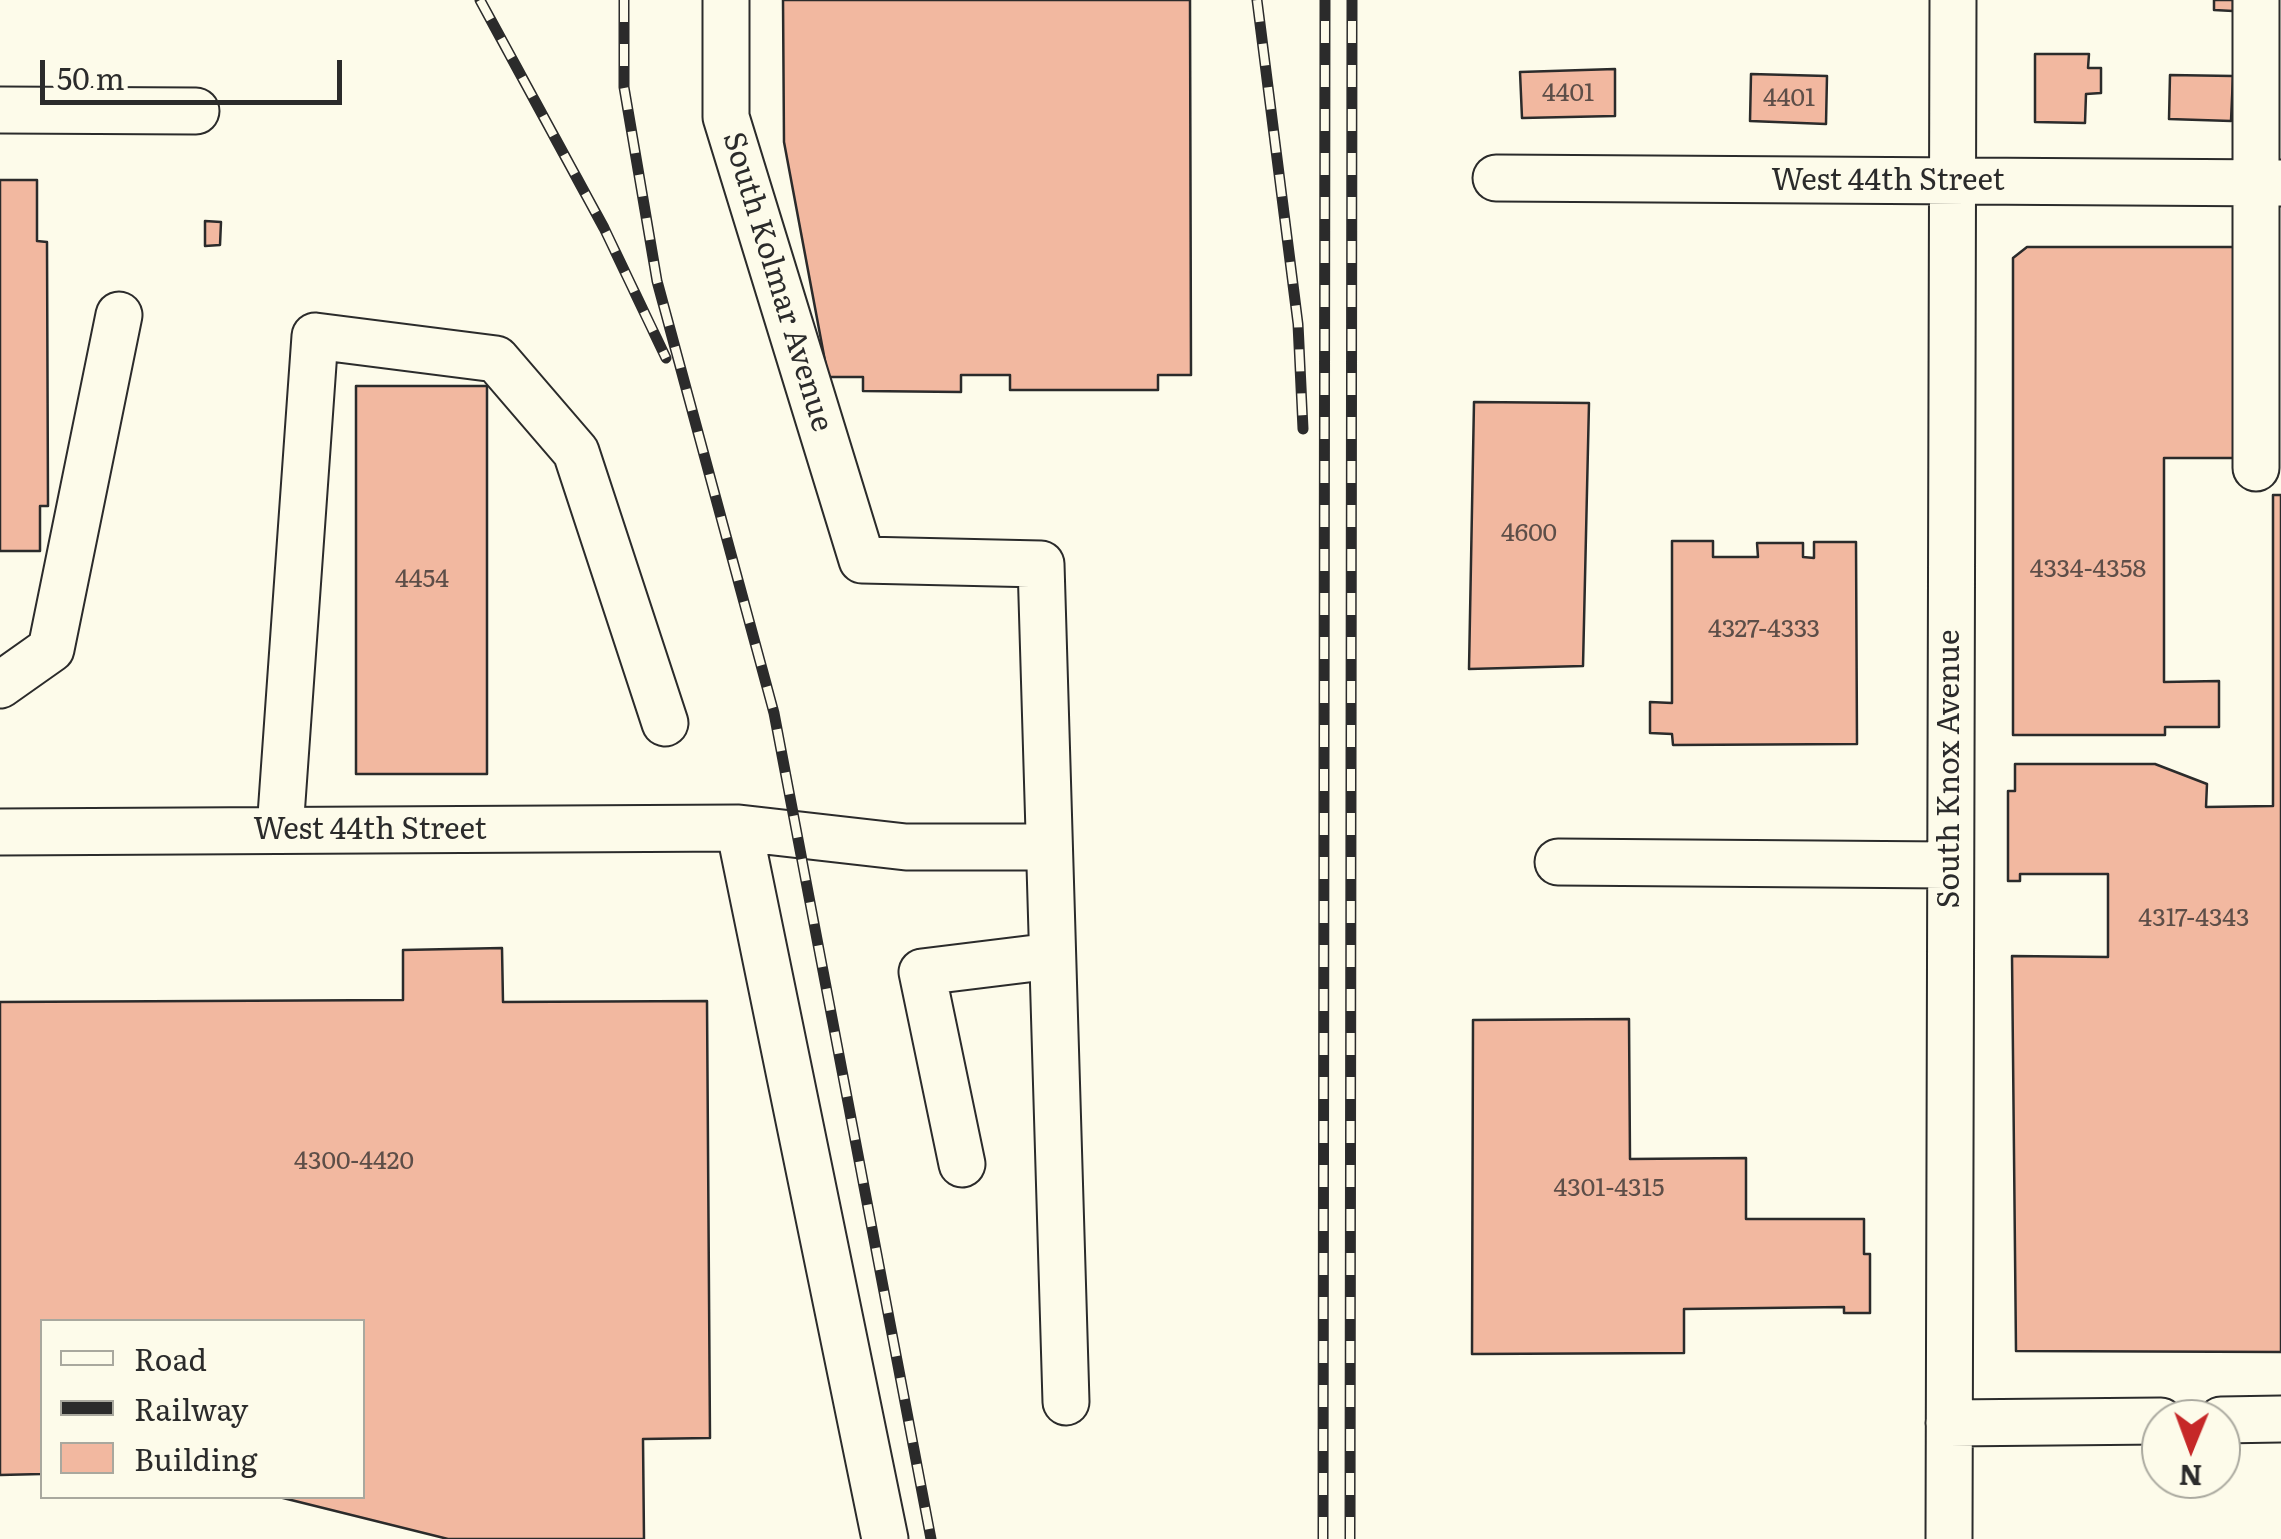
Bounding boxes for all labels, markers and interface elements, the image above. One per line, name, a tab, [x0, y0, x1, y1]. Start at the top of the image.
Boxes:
scale bar	[45, 40, 348, 102]
text: 50 m	[57, 55, 125, 99]
house number: 4401	[1542, 79, 1594, 109]
house number: 4401	[1763, 84, 1815, 114]
street label: South Kolmar Avenue	[714, 128, 840, 436]
street label: West 44th Street	[1771, 163, 2005, 199]
house number: 4600	[1501, 519, 1557, 549]
house number: 4334-4358	[2030, 555, 2146, 585]
house number: 4454	[395, 565, 449, 595]
house number: 4327-4333	[1708, 615, 1820, 645]
street label: South Knox Avenue	[1932, 629, 1968, 909]
street label: West 44th Street	[253, 812, 487, 848]
house number: 4317-4343	[2138, 904, 2250, 934]
house number: 4300-4420	[294, 1147, 414, 1177]
house number: 4301-4315	[1554, 1174, 1664, 1204]
legend	[40, 1319, 365, 1499]
text: Road	[134, 1336, 207, 1380]
text: Railway	[134, 1386, 248, 1430]
north arrow	[2141, 1399, 2241, 1499]
text: Building	[134, 1436, 258, 1480]
text: N	[2178, 1456, 2203, 1498]

